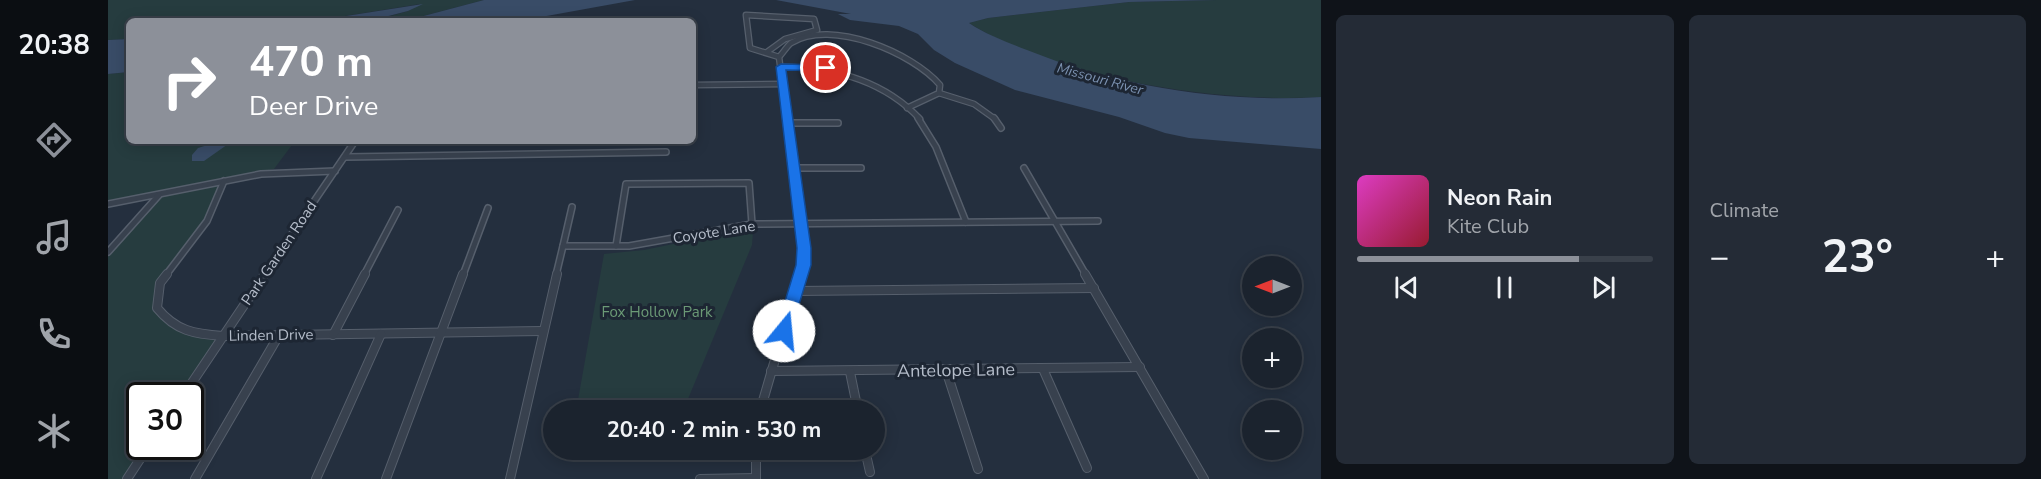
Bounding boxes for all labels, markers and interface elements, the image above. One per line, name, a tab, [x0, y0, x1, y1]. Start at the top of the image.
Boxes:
text: 20:38	[18, 27, 90, 64]
text: 470 m	[249, 34, 373, 91]
icon: right	[150, 42, 228, 120]
pin	[800, 42, 851, 93]
icon: arrive	[809, 51, 842, 84]
water label: Missouri River	[1055, 58, 1146, 100]
text: Deer Drive	[249, 88, 378, 125]
icon: directions	[33, 119, 75, 161]
text: Neon Rain	[1447, 183, 1552, 213]
street label: Park Garden Road	[237, 197, 321, 309]
text: Climate	[1710, 197, 1779, 224]
text: Kite Club	[1447, 213, 1529, 240]
icon: music	[33, 216, 75, 258]
street label: Coyote Lane	[671, 216, 757, 248]
text: 23°	[1822, 227, 1893, 288]
text: −	[1710, 235, 1729, 280]
text: +	[1985, 235, 2005, 280]
north arrow	[1242, 256, 1302, 316]
map controls	[1242, 256, 1302, 460]
icon: previous	[1390, 271, 1423, 304]
icon: pause	[1488, 271, 1521, 304]
icon: next	[1587, 271, 1620, 304]
position arrow	[752, 299, 816, 363]
park label: Fox Hollow Park	[601, 302, 713, 322]
icon: phone	[33, 313, 75, 355]
street label: Linden Drive	[228, 324, 314, 346]
button: +	[1242, 328, 1302, 388]
street label: Antelope Lane	[897, 357, 1015, 383]
speed limit sign: 30	[126, 382, 204, 460]
button: −	[1242, 400, 1302, 460]
icon: climate	[33, 410, 75, 452]
text: 20:40 · 2 min · 530 m	[607, 415, 821, 445]

